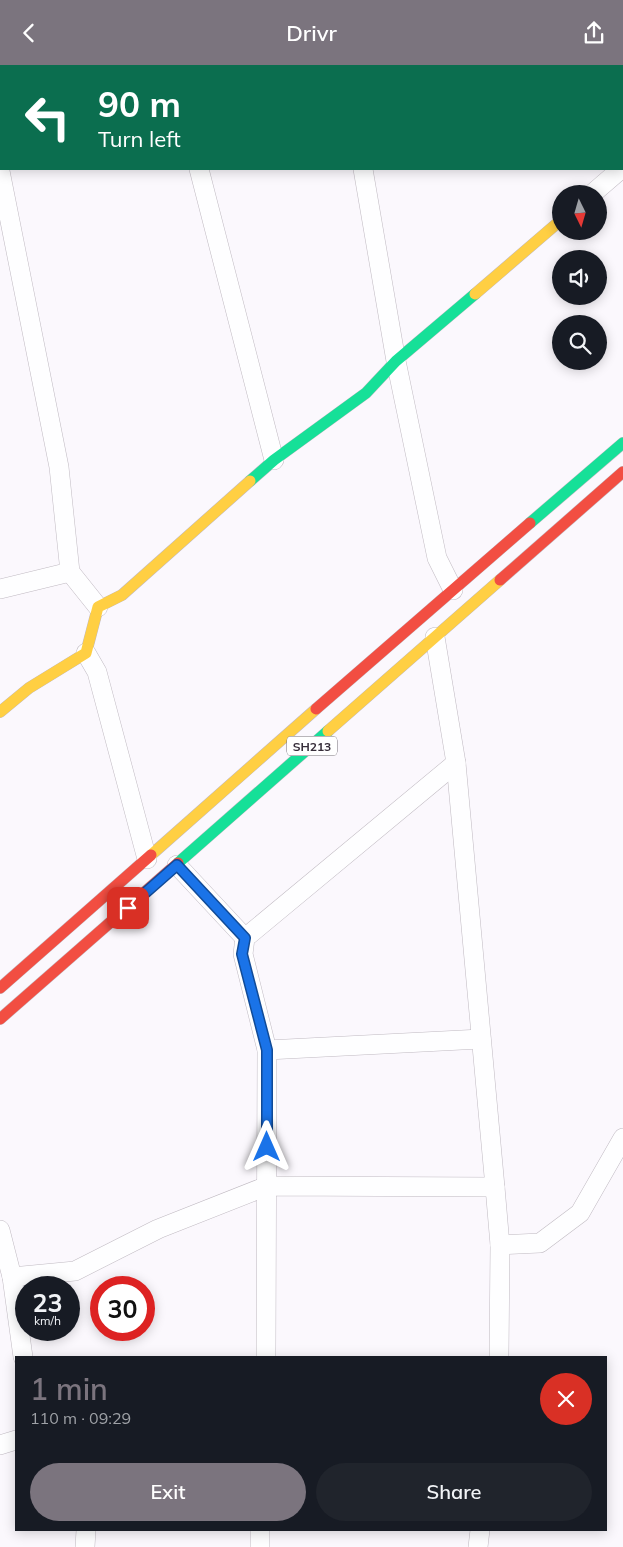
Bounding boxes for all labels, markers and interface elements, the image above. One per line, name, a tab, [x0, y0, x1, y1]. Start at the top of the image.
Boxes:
icon: back	[15, 19, 43, 47]
text: Drivr	[286, 19, 337, 47]
icon: share	[580, 19, 608, 47]
text: 90 m	[98, 82, 181, 126]
icon: left	[15, 85, 80, 150]
text: Turn left	[98, 125, 181, 153]
north arrow	[552, 185, 608, 240]
map controls	[552, 185, 607, 370]
button: sound	[552, 250, 607, 305]
button: search	[552, 315, 607, 370]
road number: SH213	[287, 736, 337, 755]
pin	[107, 887, 149, 929]
icon: arrive	[114, 894, 142, 922]
position arrow	[240, 1120, 292, 1172]
speed limit sign: 30	[90, 1276, 155, 1341]
text: 23	[32, 1287, 63, 1318]
text: km/h	[34, 1313, 61, 1328]
text: 1 min	[30, 1370, 108, 1408]
button: close	[540, 1373, 592, 1425]
text: 110 m · 09:29	[30, 1408, 131, 1428]
button: Exit	[30, 1463, 306, 1521]
button: Share	[316, 1463, 592, 1521]

